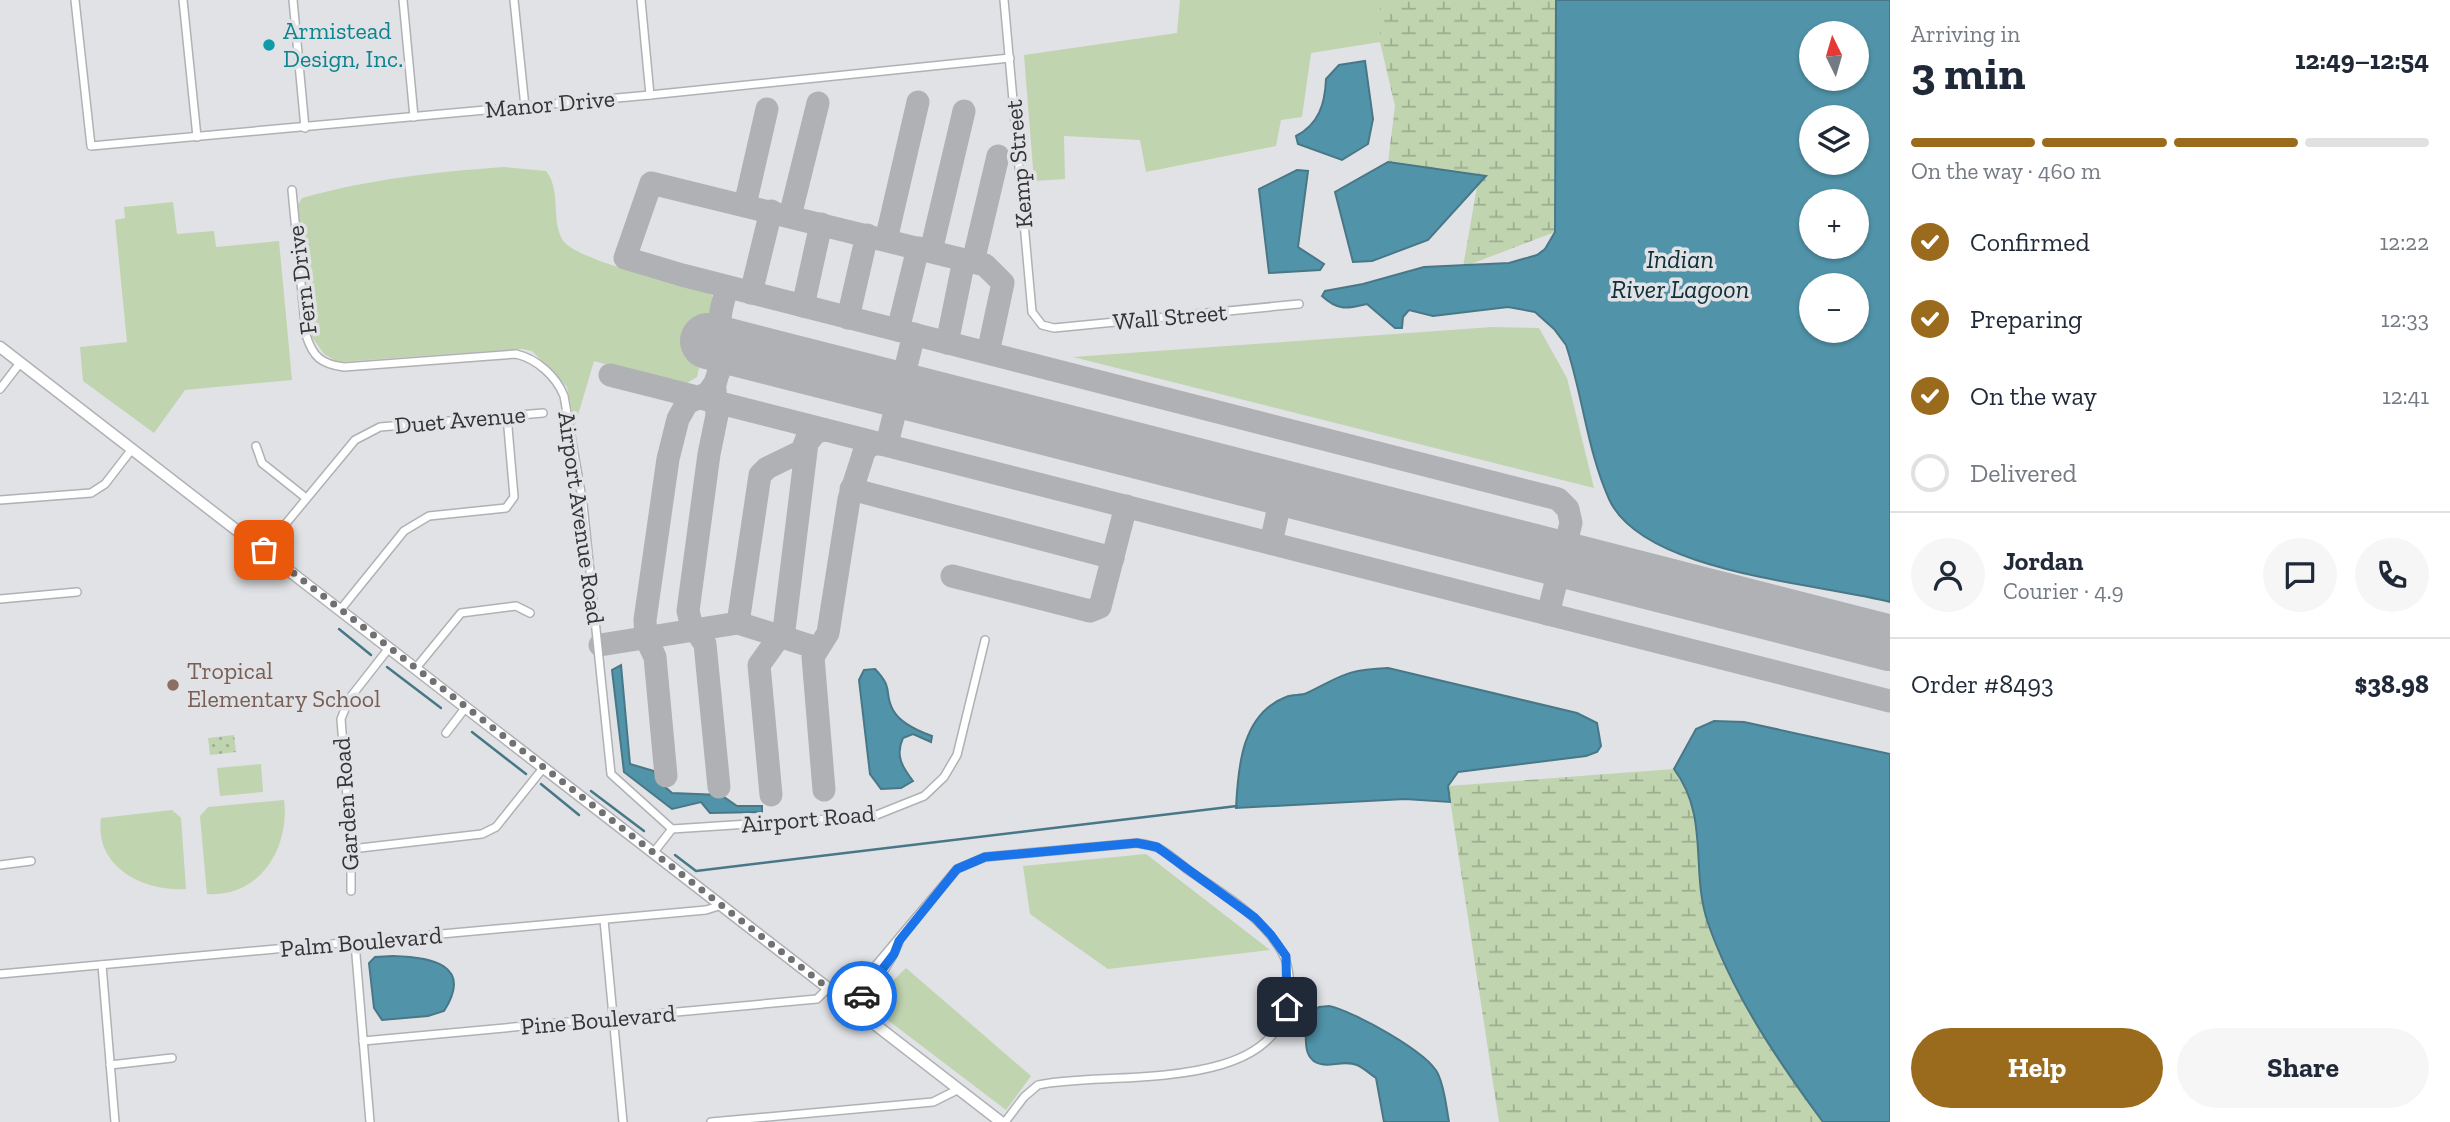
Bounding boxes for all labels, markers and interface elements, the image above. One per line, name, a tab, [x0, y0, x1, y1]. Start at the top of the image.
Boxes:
place label: Armistead Design, Inc.	[283, 16, 403, 73]
text: Arriving in	[1911, 20, 2020, 48]
north arrow	[1799, 21, 1869, 91]
map controls	[1799, 21, 1869, 343]
marker: Armistead Design, Inc.	[261, 37, 277, 53]
text: 12:49–12:54	[2295, 44, 2429, 76]
text: 3 min	[1911, 46, 2025, 101]
street label: Manor Drive	[484, 83, 616, 124]
street label: Kemp Street	[998, 99, 1039, 229]
button: layers	[1799, 105, 1869, 175]
text: On the way · 460 m	[1911, 157, 2101, 185]
button: +	[1799, 189, 1869, 259]
icon: check	[1911, 223, 1949, 261]
street label: Fern Drive	[280, 224, 323, 336]
text: Confirmed	[1970, 226, 2090, 258]
text: 12:22	[2379, 228, 2429, 256]
water label: Indian River Lagoon	[1611, 243, 1749, 305]
button: −	[1799, 273, 1869, 343]
street label: Wall Street	[1112, 297, 1228, 336]
icon: check	[1911, 300, 1949, 338]
text: Preparing	[1970, 303, 2082, 335]
text: 12:33	[2381, 305, 2429, 333]
icon: check	[1911, 377, 1949, 415]
text: On the way	[1970, 380, 2097, 412]
text: 12:41	[2382, 382, 2429, 410]
street label: Duet Avenue	[393, 399, 527, 440]
street label: Airport Avenue Road	[552, 410, 611, 626]
text: Delivered	[1970, 457, 2077, 489]
pin	[234, 520, 294, 580]
icon: bag	[245, 531, 283, 569]
button: person	[1911, 538, 1985, 612]
button: chat	[2263, 538, 2337, 612]
button: phone	[2355, 538, 2429, 612]
text: Jordan	[2003, 545, 2083, 577]
text: Courier · 4.9	[2003, 577, 2124, 605]
place label: Tropical Elementary School	[187, 656, 381, 713]
text: Order #8493	[1911, 668, 2054, 700]
text: $38.98	[2355, 668, 2429, 700]
marker: Tropical Elementary School	[165, 677, 181, 693]
street label: Garden Road	[326, 736, 365, 872]
street label: Airport Road	[740, 798, 876, 839]
street label: Palm Boulevard	[279, 920, 443, 963]
courier	[827, 961, 897, 1031]
icon: car	[843, 977, 881, 1015]
pin	[1257, 977, 1317, 1037]
icon: home	[1268, 988, 1306, 1026]
street label: Pine Boulevard	[519, 998, 677, 1041]
button: Help	[1911, 1028, 2163, 1108]
button: Share	[2177, 1028, 2429, 1108]

